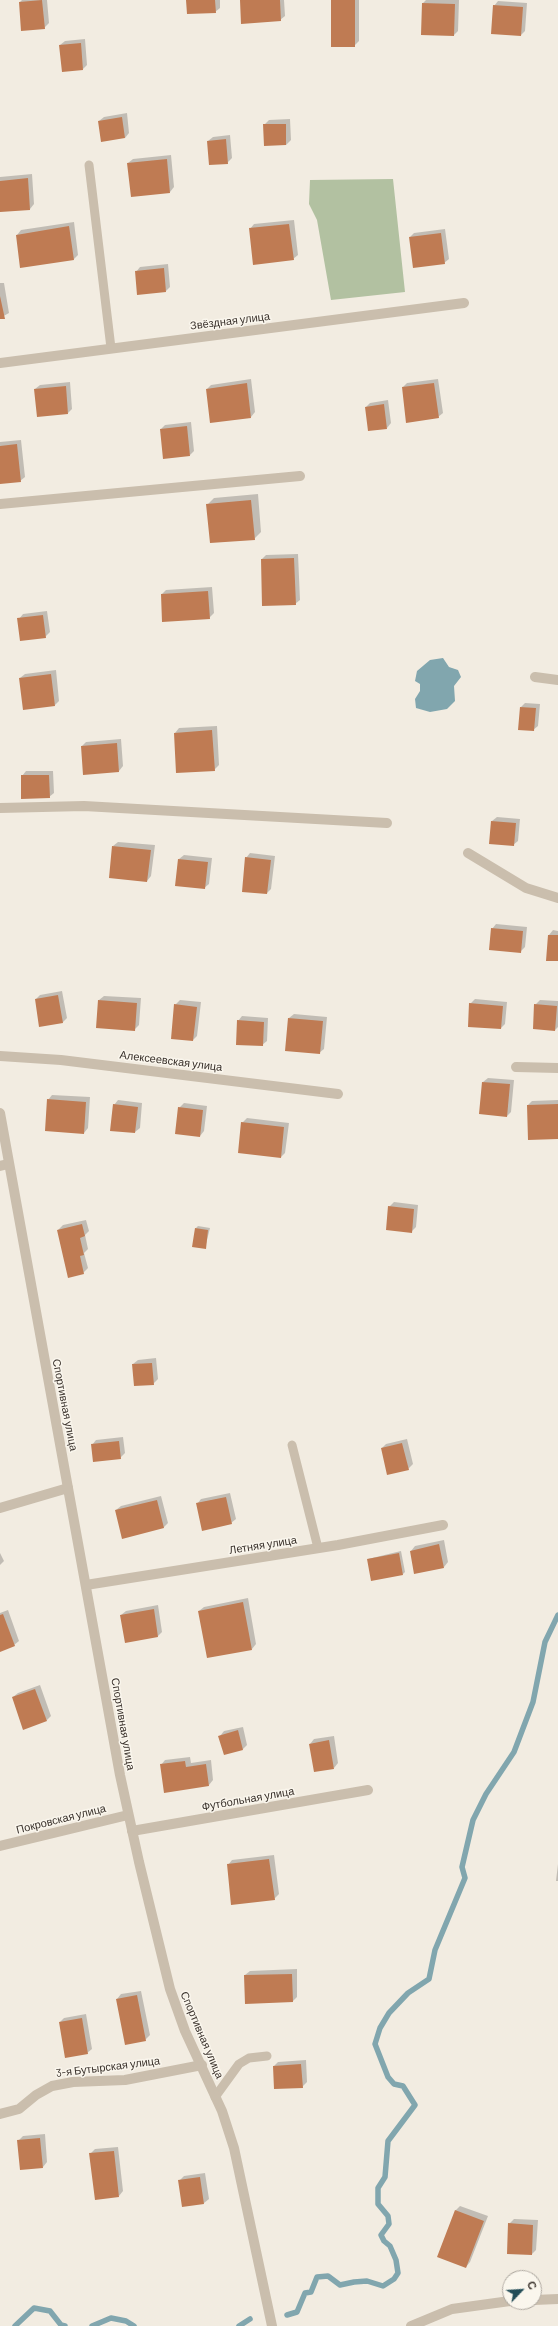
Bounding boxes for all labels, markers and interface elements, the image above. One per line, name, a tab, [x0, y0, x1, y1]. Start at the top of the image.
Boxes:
street label: Звёздная улица	[189, 310, 271, 332]
street label: Алексеевская улица	[119, 1048, 223, 1074]
street label: Спортивная улица	[50, 1358, 80, 1452]
street label: Летняя улица	[228, 1533, 298, 1557]
street label: Спортивная улица	[108, 1677, 138, 1771]
street label: Футбольная улица	[201, 1784, 295, 1814]
street label: Покровская улица	[15, 1801, 107, 1837]
street label: Спортивная улица	[178, 1989, 226, 2081]
street label: 3-я Бутырская улица	[55, 2054, 161, 2080]
north arrow	[502, 2270, 542, 2310]
text: С	[525, 2279, 540, 2291]

